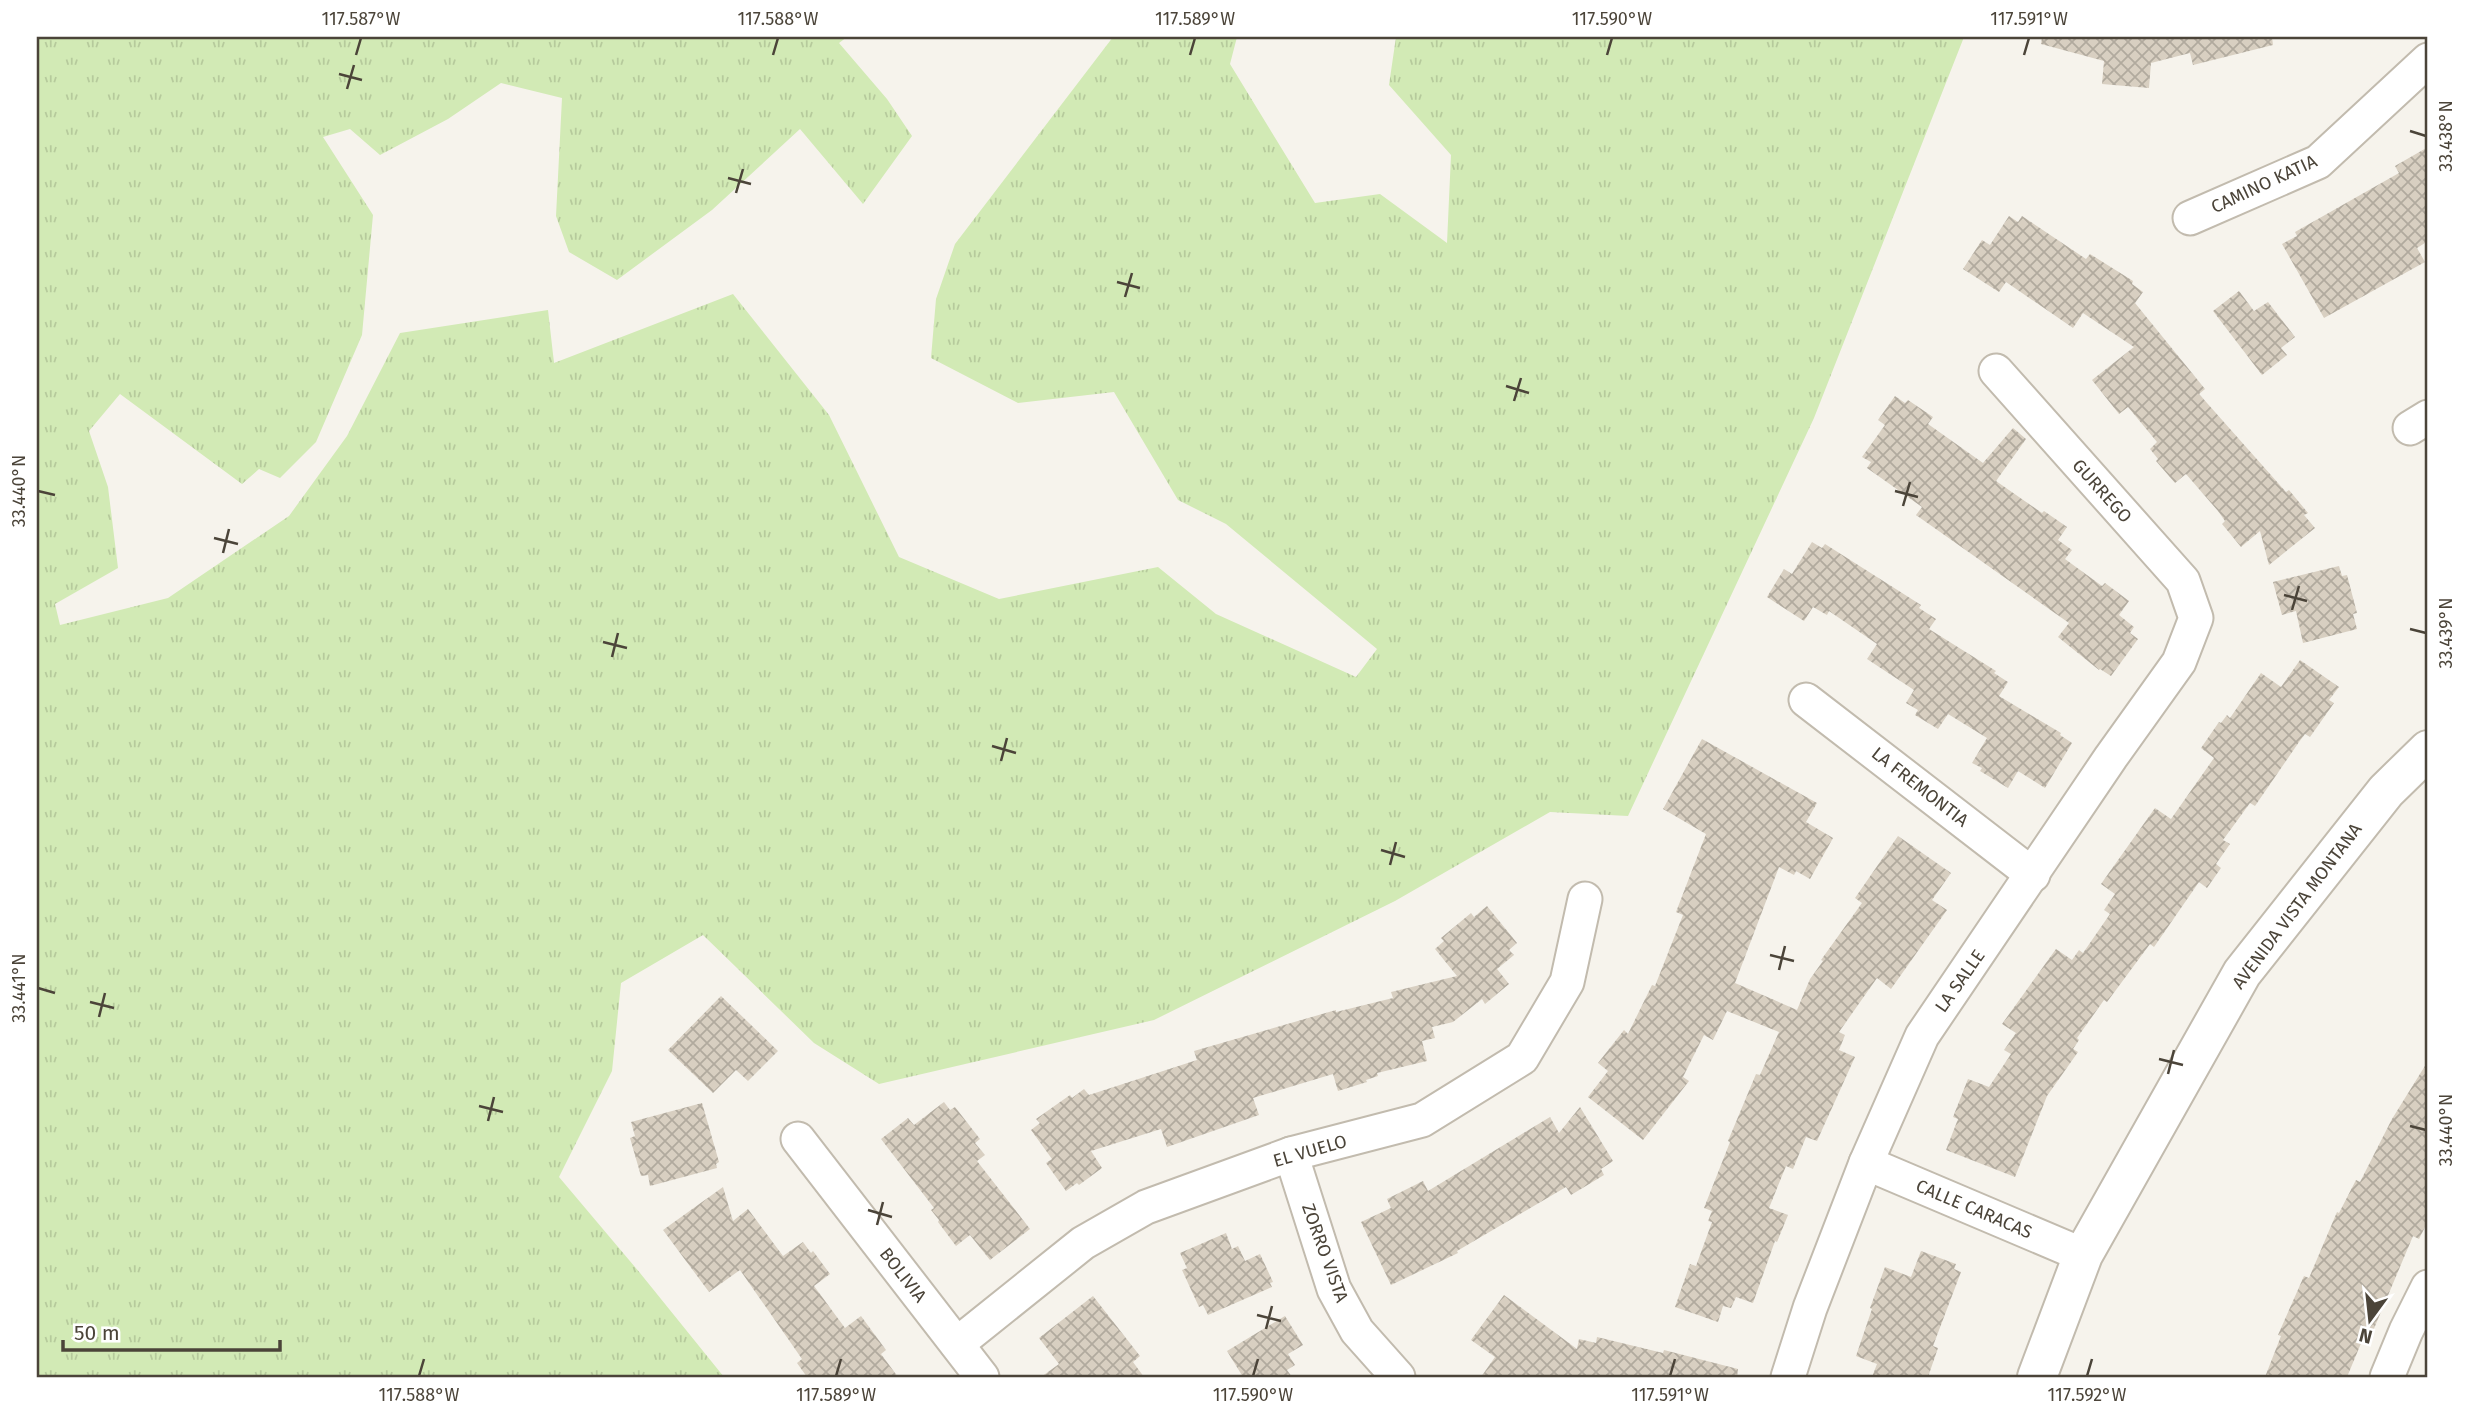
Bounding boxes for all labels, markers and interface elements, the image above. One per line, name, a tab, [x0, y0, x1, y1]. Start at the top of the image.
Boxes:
text: 117.587°W	[322, 8, 401, 30]
text: 117.588°W	[738, 8, 819, 30]
text: 117.589°W	[1155, 8, 1235, 30]
text: 117.590°W	[1572, 8, 1652, 30]
text: 117.591°W	[1990, 8, 2068, 30]
text: 33.438°N	[2435, 100, 2457, 172]
street label: CAMINO KATIA	[2208, 150, 2321, 218]
text: 33.440°N	[8, 455, 30, 527]
street label: GURREGO	[2068, 455, 2136, 527]
text: 33.439°N	[2435, 598, 2457, 668]
street label: LA FREMONTIA	[1867, 742, 1973, 832]
street label: AVENIDA VISTA MONTANA	[2227, 818, 2367, 993]
street label: LA SALLE	[1930, 945, 1990, 1017]
text: 33.441°N	[8, 953, 30, 1023]
text: 33.440°N	[2435, 1094, 2457, 1166]
street label: EL VUELO	[1271, 1130, 1349, 1172]
street label: CALLE CARACAS	[1912, 1175, 2036, 1243]
street label: ZORRO VISTA	[1297, 1201, 1353, 1306]
street label: BOLIVIA	[875, 1243, 932, 1307]
north arrow	[2336, 1284, 2406, 1354]
scale bar	[63, 1309, 280, 1353]
text: 50 m	[74, 1320, 120, 1346]
text: N	[2357, 1323, 2375, 1349]
text: 117.588°W	[379, 1384, 460, 1406]
text: 117.589°W	[796, 1384, 876, 1406]
text: 117.590°W	[1213, 1384, 1293, 1406]
text: 117.591°W	[1631, 1384, 1709, 1406]
text: 117.592°W	[2048, 1384, 2127, 1406]

